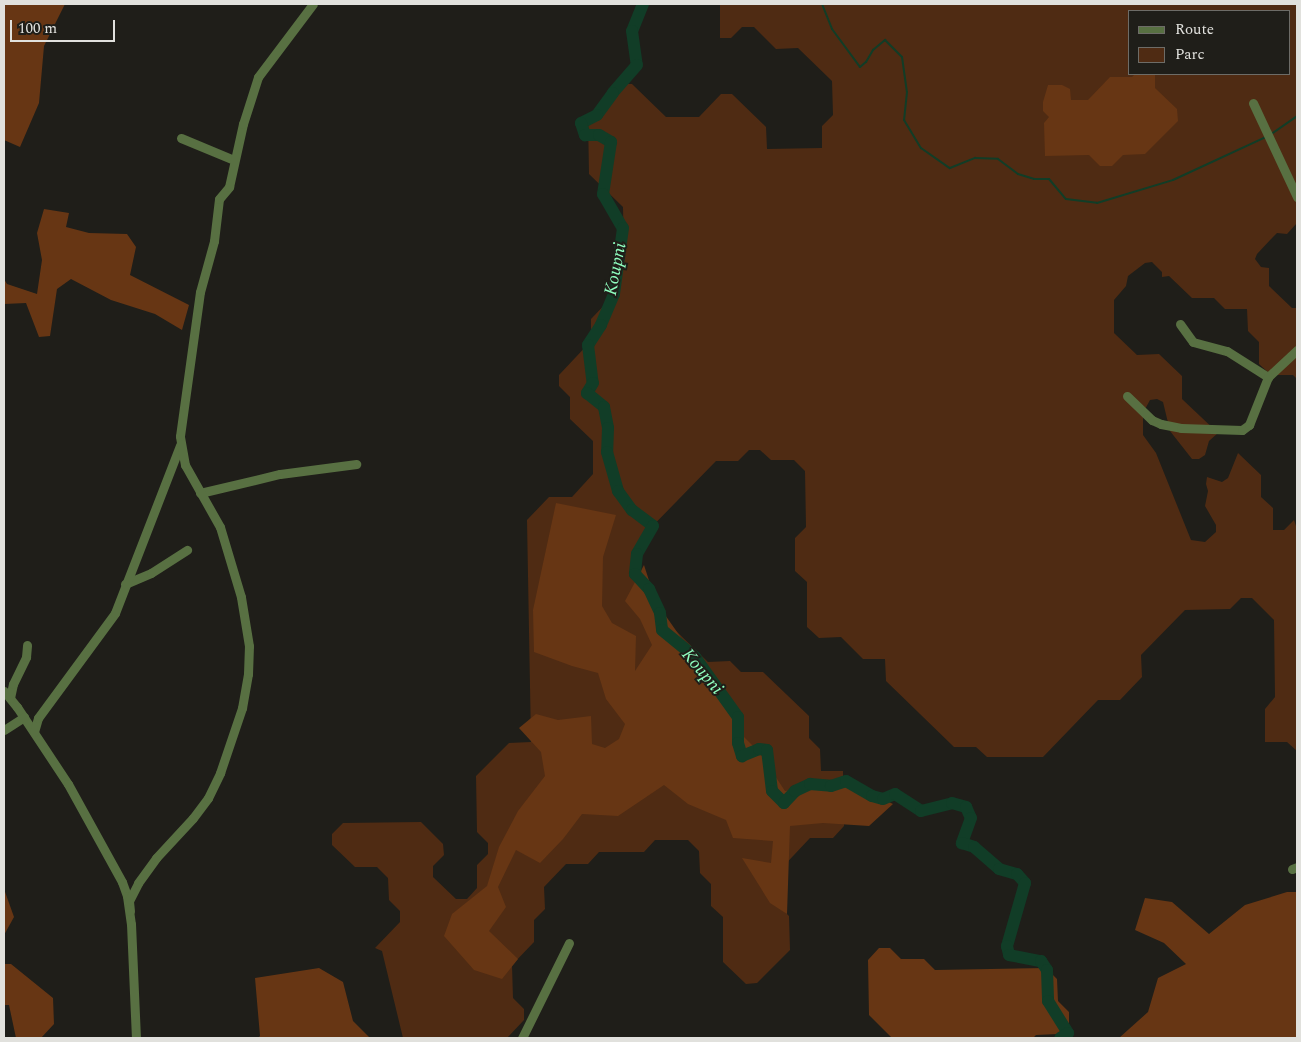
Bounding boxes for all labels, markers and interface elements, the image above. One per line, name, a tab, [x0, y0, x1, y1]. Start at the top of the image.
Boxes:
scale bar	[12, 10, 118, 42]
legend	[1128, 10, 1291, 75]
text: 100 m	[18, 17, 57, 40]
text: Route	[1175, 18, 1214, 41]
text: Parc	[1175, 43, 1205, 66]
water label: Koupni	[600, 241, 632, 297]
water label: Koupni	[677, 645, 727, 699]

